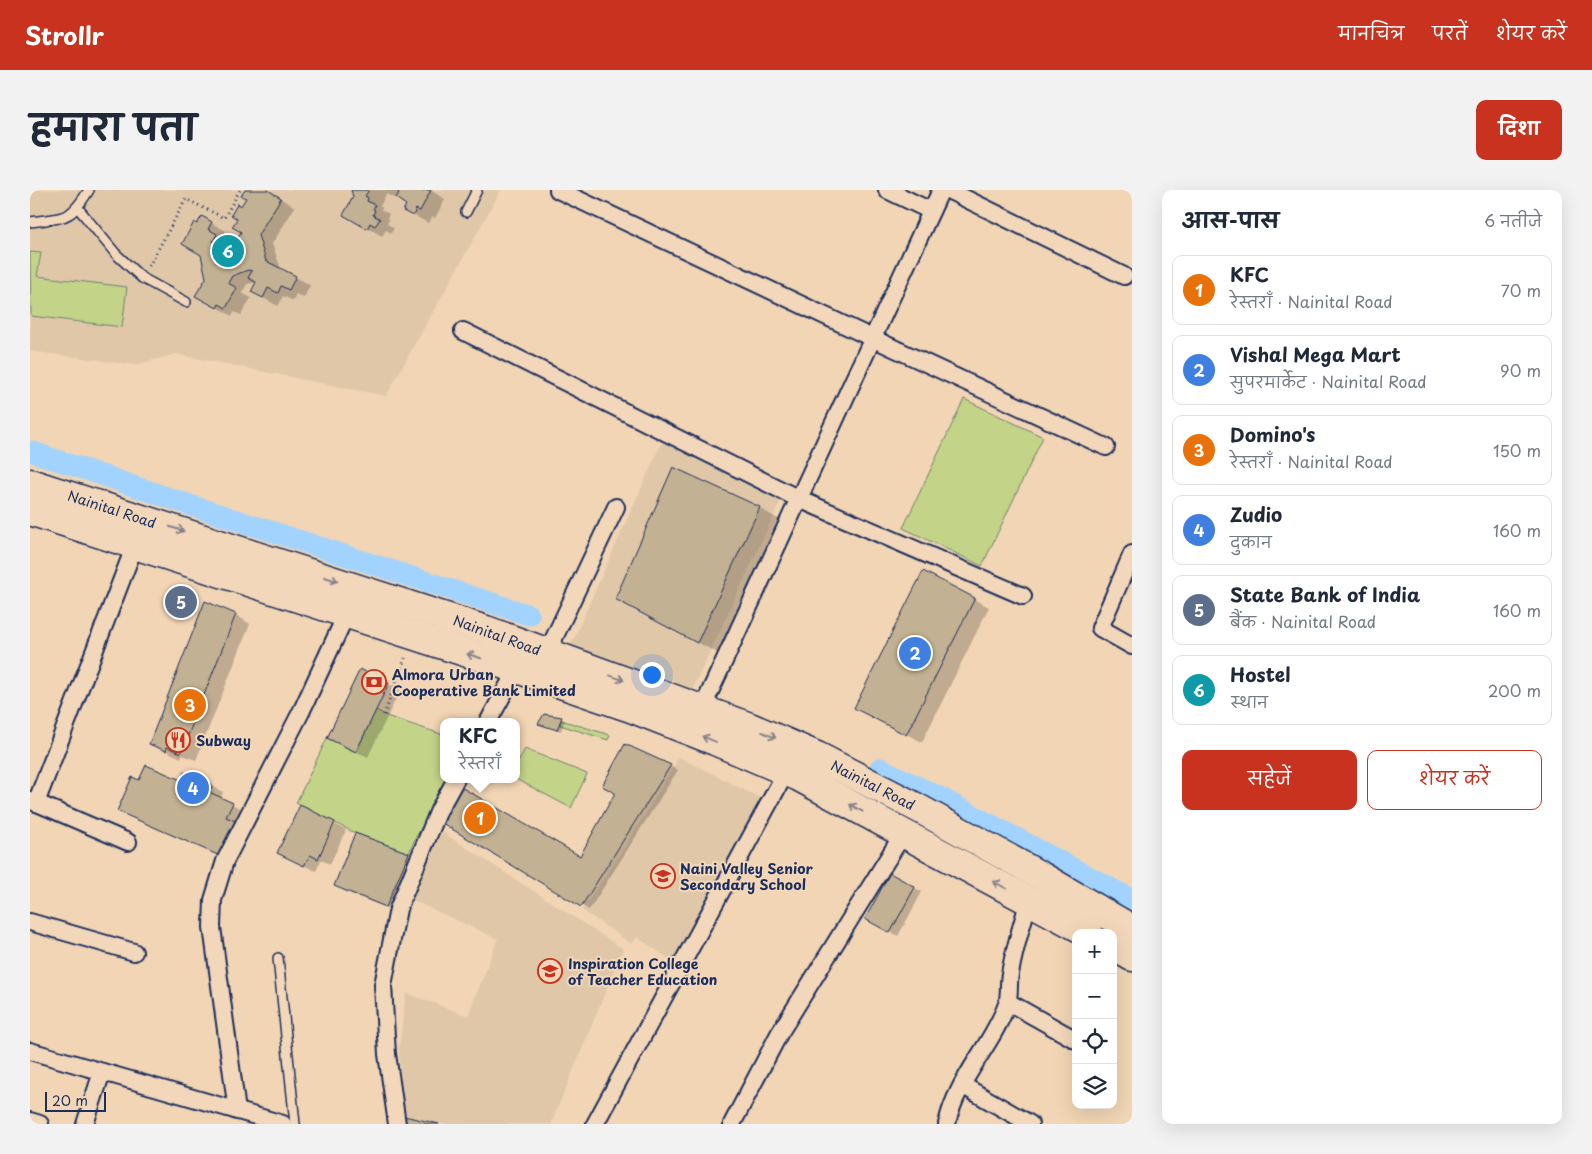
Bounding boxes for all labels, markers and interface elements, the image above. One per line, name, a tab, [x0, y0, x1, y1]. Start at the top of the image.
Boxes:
text: Strollr	[25, 17, 104, 53]
text: मानचित्र	[1338, 19, 1404, 46]
text: परतें	[1432, 19, 1468, 46]
text: शेयर करें	[1496, 19, 1567, 46]
text: हमारा पता	[30, 99, 197, 152]
button: दिशा	[1476, 100, 1562, 160]
text: आस-पास	[1182, 203, 1279, 235]
text: 6 नतीजे	[1484, 208, 1542, 232]
pin: 6	[212, 232, 244, 270]
text: KFC	[1230, 260, 1269, 288]
text: 1	[1195, 278, 1203, 302]
text: 70 m	[1501, 278, 1541, 302]
text: रेस्तराँ · Nainital Road	[1230, 289, 1393, 313]
text: Vishal Mega Mart	[1230, 340, 1401, 368]
text: 2	[1193, 358, 1205, 382]
text: 90 m	[1500, 358, 1541, 382]
text: सुपरमार्केट · Nainital Road	[1230, 369, 1427, 393]
text: Domino's	[1230, 420, 1315, 448]
text: 3	[1194, 438, 1204, 462]
text: 150 m	[1493, 438, 1541, 462]
text: रेस्तराँ · Nainital Road	[1230, 449, 1393, 473]
street label: Nainital Road	[65, 485, 159, 533]
text: Zudio	[1230, 500, 1282, 528]
text: 4	[1194, 518, 1204, 542]
text: 160 m	[1493, 518, 1541, 542]
one-way arrow	[168, 525, 184, 535]
text: दुकान	[1230, 529, 1272, 553]
one-way arrow	[323, 575, 339, 585]
text: State Bank of India	[1230, 580, 1420, 608]
pin: 5	[165, 583, 197, 621]
text: 5	[1194, 598, 1204, 622]
text: 160 m	[1493, 598, 1541, 622]
street label: Nainital Road	[450, 609, 544, 661]
text: बैंक · Nainital Road	[1230, 609, 1376, 633]
pin: 2	[899, 634, 931, 672]
one-way arrow	[466, 650, 482, 660]
text: Hostel	[1230, 660, 1290, 688]
your location	[639, 662, 665, 688]
place label: Almora Urban Cooperative Bank Limited	[392, 664, 576, 701]
bank icon: Almora Urban Cooperative Bank Limited	[361, 669, 387, 695]
one-way arrow	[609, 674, 624, 683]
text: 6	[1193, 678, 1205, 702]
text: 200 m	[1488, 678, 1541, 702]
pin: 3	[174, 686, 206, 724]
text: स्थान	[1230, 689, 1268, 713]
popup	[440, 718, 520, 783]
text: KFC	[459, 721, 498, 749]
restaurant icon: Subway	[165, 727, 191, 753]
place label: Subway	[196, 730, 251, 751]
one-way arrow	[761, 731, 776, 741]
one-way arrow	[702, 734, 718, 743]
text: रेस्तराँ	[459, 750, 501, 774]
button: सहेजें	[1182, 750, 1357, 810]
button: शेयर करें	[1367, 750, 1542, 810]
street label: Nainital Road	[827, 755, 919, 815]
pin: 4	[177, 769, 209, 807]
pin: 1	[464, 799, 496, 837]
one-way arrow	[849, 803, 864, 813]
place label: Naini Valley Senior Secondary School	[680, 858, 814, 895]
school or university icon: Naini Valley Senior Secondary School	[650, 863, 676, 889]
one-way arrow	[992, 880, 1007, 890]
map controls	[1072, 929, 1117, 1109]
button: +	[1072, 929, 1117, 974]
place label: Inspiration College of Teacher Education	[568, 953, 718, 990]
school or university icon: Inspiration College of Teacher Education	[537, 958, 563, 984]
button: −	[1072, 974, 1117, 1019]
button: locate	[1072, 1019, 1117, 1064]
button: layers	[1072, 1064, 1117, 1109]
scale bar	[45, 1089, 106, 1112]
text: 20 m	[52, 1090, 88, 1111]

